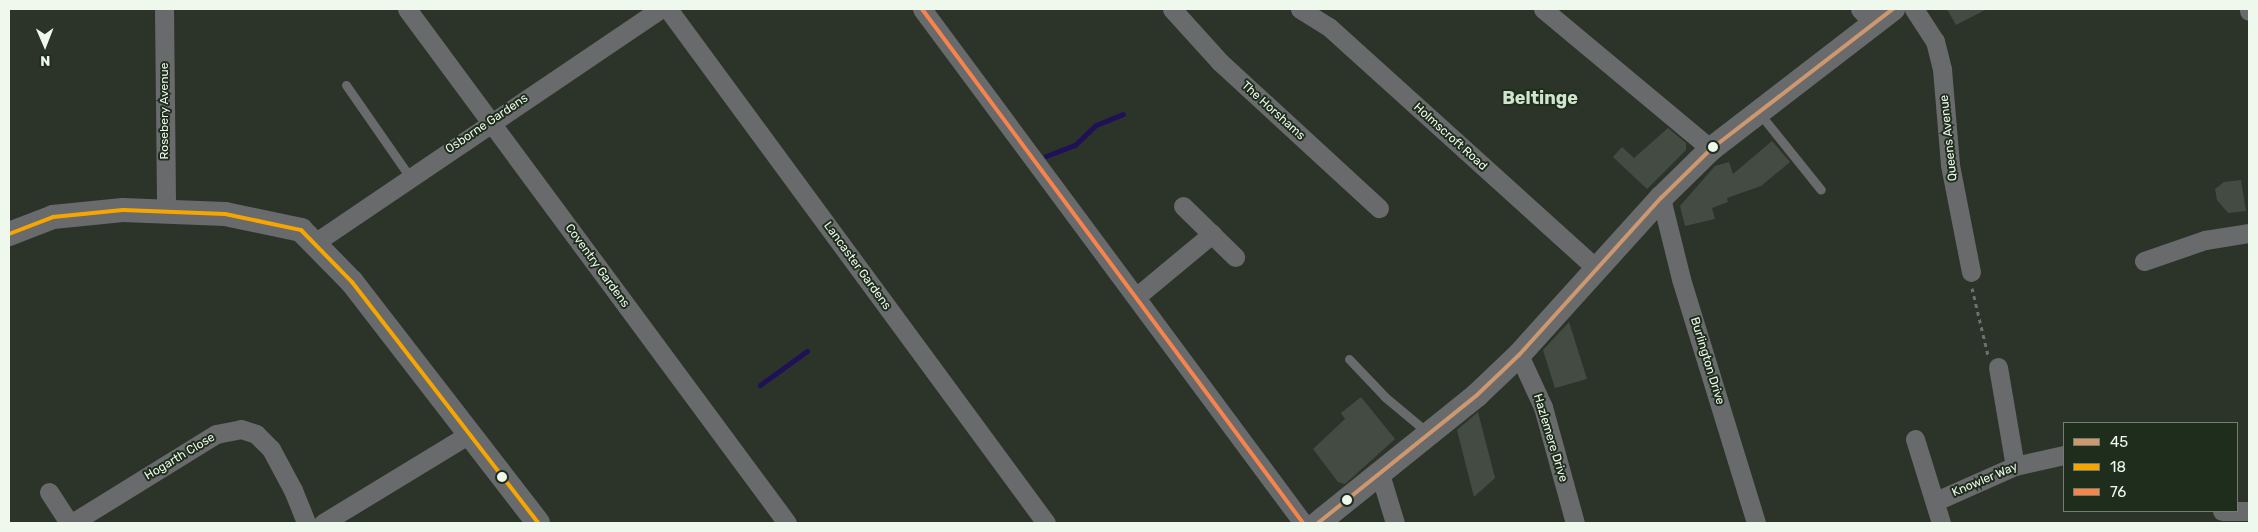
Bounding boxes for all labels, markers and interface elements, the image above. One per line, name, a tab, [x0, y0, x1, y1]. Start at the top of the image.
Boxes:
north arrow	[20, 20, 70, 70]
text: N	[40, 52, 50, 69]
street label: Rosebery Avenue	[158, 62, 172, 160]
street label: The Horshams	[1238, 79, 1308, 143]
district label: Beltinge	[1502, 87, 1578, 109]
street label: Osborne Gardens	[443, 91, 531, 157]
street label: Queens Avenue	[1937, 94, 1961, 182]
street label: Holmscroft Road	[1410, 100, 1490, 174]
unlabelled marker	[1708, 142, 1718, 152]
street label: Lancaster Gardens	[820, 219, 894, 313]
street label: Coventry Gardens	[562, 221, 632, 311]
street label: Burlington Drive	[1687, 316, 1727, 406]
street label: Hazlemere Drive	[1530, 392, 1570, 484]
legend	[2063, 422, 2238, 512]
street label: Hogarth Close	[142, 430, 218, 484]
text: 45	[2110, 433, 2128, 451]
text: 18	[2110, 458, 2126, 476]
street label: Knowler Way	[1950, 460, 2020, 500]
unlabelled marker	[497, 472, 507, 482]
text: 76	[2110, 483, 2126, 501]
unlabelled marker	[1342, 495, 1352, 505]

